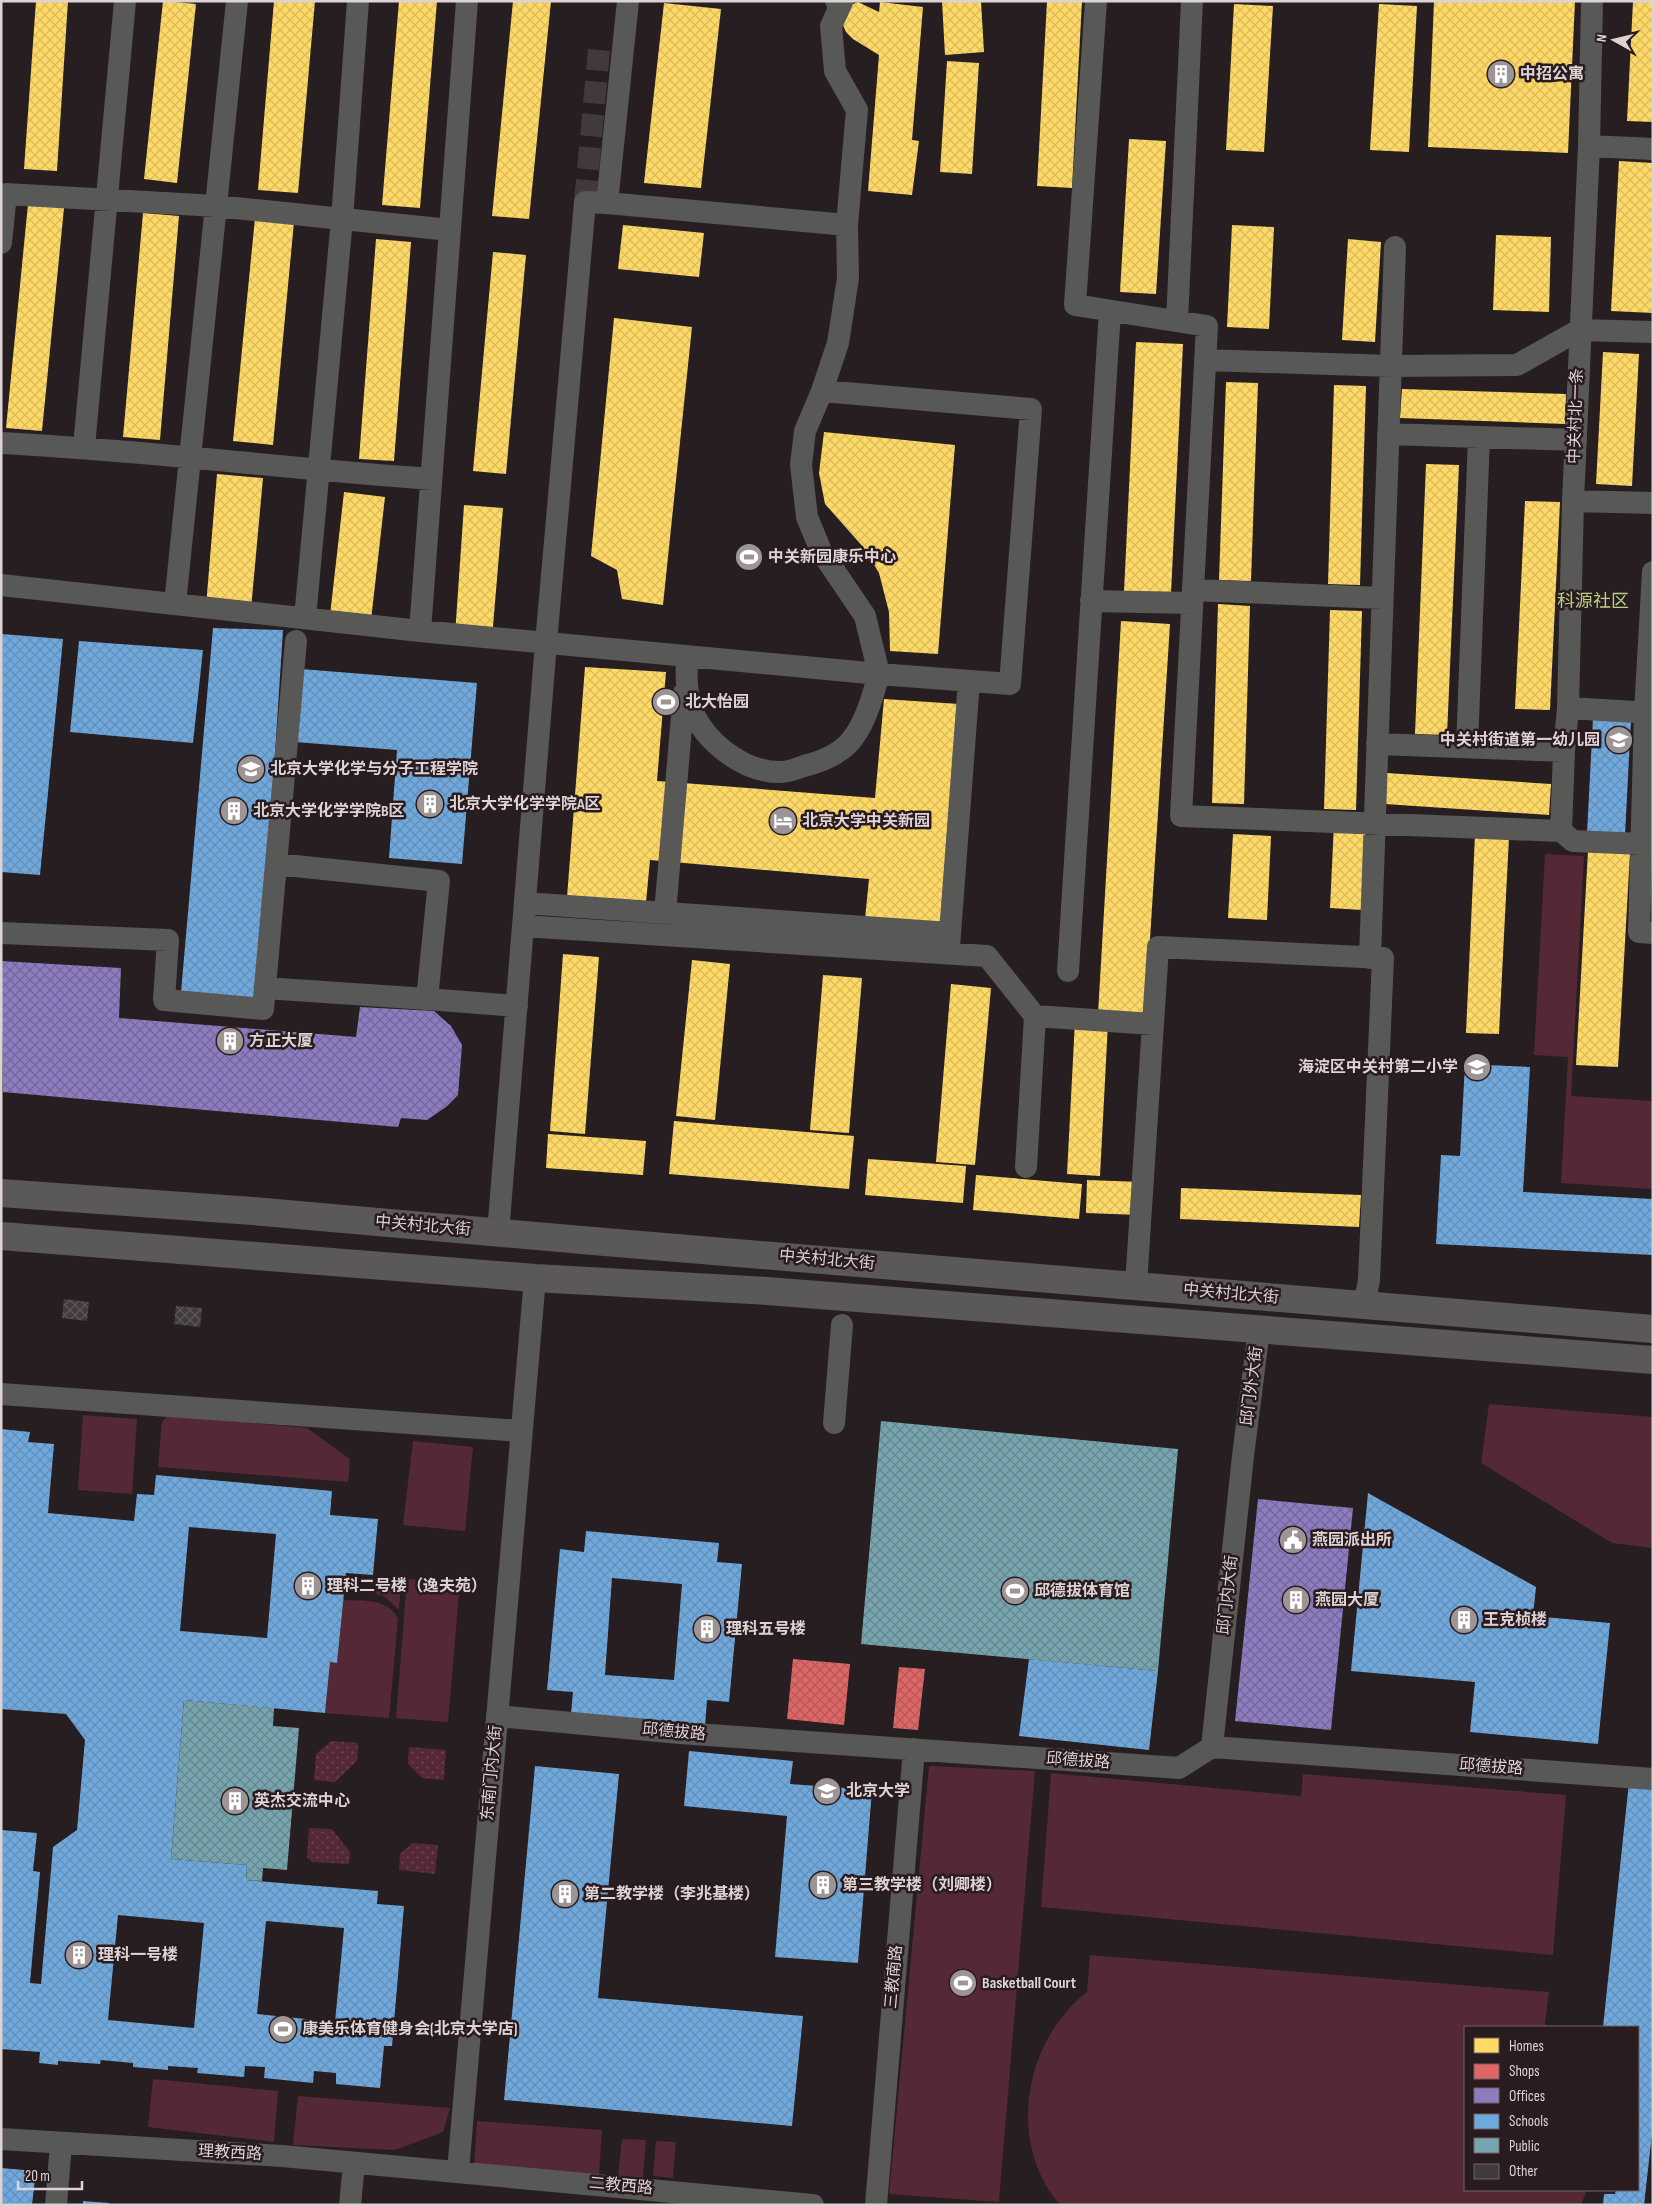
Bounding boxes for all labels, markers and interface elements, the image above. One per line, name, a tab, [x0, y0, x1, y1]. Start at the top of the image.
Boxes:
north arrow	[1589, 15, 1639, 65]
text: N	[1593, 33, 1611, 43]
building icon: 中招公寓	[1486, 59, 1516, 89]
place label: 中招公寓	[1520, 65, 1584, 84]
street label: 中关村北一条	[1565, 368, 1587, 464]
sports icon: 中关新园康乐中心	[734, 542, 764, 572]
place label: 中关新园康乐中心	[768, 548, 896, 567]
district label: 科源社区	[1557, 591, 1629, 612]
sports icon: 北大怡园	[651, 687, 681, 717]
place label: 北大怡园	[685, 693, 749, 712]
school or university icon: 中关村街道第一幼儿园	[1604, 725, 1634, 755]
place label: 中关村街道第一幼儿园	[1440, 730, 1600, 750]
school or university icon: 北京大学化学与分子工程学院	[236, 754, 266, 784]
place label: 北京大学化学与分子工程学院	[270, 759, 478, 779]
building icon: 北京大学化学学院A区	[415, 789, 445, 819]
place label: 北京大学化学学院A区	[449, 794, 601, 814]
building icon: 北京大学化学学院B区	[219, 796, 249, 826]
place label: 北京大学化学学院B区	[253, 801, 405, 821]
hotel icon: 北京大学中关新园	[768, 806, 798, 836]
place label: 北京大学中关新园	[802, 812, 930, 831]
building icon: 方正大厦	[215, 1026, 245, 1056]
place label: 方正大厦	[249, 1032, 313, 1051]
school or university icon: 海淀区中关村第二小学	[1462, 1052, 1492, 1082]
place label: 海淀区中关村第二小学	[1298, 1057, 1458, 1077]
street label: 中关村北大街	[374, 1212, 472, 1240]
street label: 中关村北大街	[778, 1246, 876, 1274]
street label: 中关村北大街	[1182, 1280, 1280, 1308]
street label: 邱门外大街	[1238, 1345, 1266, 1427]
public building icon: 燕园派出所	[1278, 1525, 1308, 1555]
place label: 燕园派出所	[1312, 1531, 1392, 1550]
street label: 邱门内大街	[1214, 1554, 1242, 1636]
building icon: 理科二号楼（逸夫苑）	[293, 1571, 323, 1601]
sports icon: 邱德拔体育馆	[1000, 1576, 1030, 1606]
place label: 理科二号楼（逸夫苑）	[327, 1577, 487, 1596]
place label: 邱德拔体育馆	[1034, 1581, 1130, 1601]
building icon: 燕园大厦	[1281, 1585, 1311, 1615]
place label: 燕园大厦	[1315, 1591, 1379, 1610]
building icon: 王克桢楼	[1449, 1605, 1479, 1635]
place label: 王克桢楼	[1483, 1610, 1547, 1630]
building icon: 理科五号楼	[692, 1614, 722, 1644]
place label: 理科五号楼	[726, 1620, 806, 1639]
street label: 邱德拔路	[641, 1720, 707, 1744]
street label: 东南门内大街	[478, 1724, 506, 1822]
street label: 邱德拔路	[1045, 1749, 1111, 1773]
street label: 邱德拔路	[1458, 1755, 1524, 1779]
school or university icon: 北京大学	[812, 1776, 842, 1806]
place label: 北京大学	[846, 1782, 910, 1801]
building icon: 英杰交流中心	[220, 1786, 250, 1816]
place label: 英杰交流中心	[254, 1791, 350, 1811]
building icon: 第三教学楼（刘卿楼）	[808, 1870, 838, 1900]
place label: 第三教学楼（刘卿楼）	[842, 1875, 1002, 1895]
building icon: 第二教学楼（李兆基楼）	[550, 1879, 580, 1909]
place label: 第二教学楼（李兆基楼）	[584, 1885, 760, 1904]
building icon: 理科一号楼	[64, 1940, 94, 1970]
street label: 三教南路	[882, 1944, 906, 2010]
place label: 理科一号楼	[98, 1946, 178, 1965]
sports icon: Basketball Court	[948, 1968, 978, 1998]
place label: Basketball Court	[982, 1974, 1076, 1993]
sports icon: 康美乐体育健身会(北京大学店)	[268, 2014, 298, 2044]
place label: 康美乐体育健身会(北京大学店)	[302, 2020, 517, 2039]
legend	[1464, 2026, 1639, 2191]
text: Homes	[1509, 2037, 1544, 2056]
text: Shops	[1509, 2062, 1540, 2081]
text: Offices	[1509, 2087, 1545, 2106]
text: Schools	[1509, 2112, 1548, 2131]
text: Public	[1509, 2137, 1540, 2156]
street label: 理教西路	[198, 2142, 262, 2164]
scale bar	[18, 2158, 81, 2190]
text: Other	[1509, 2162, 1538, 2181]
text: 20 m	[25, 2167, 50, 2186]
street label: 二教西路	[588, 2174, 654, 2198]

